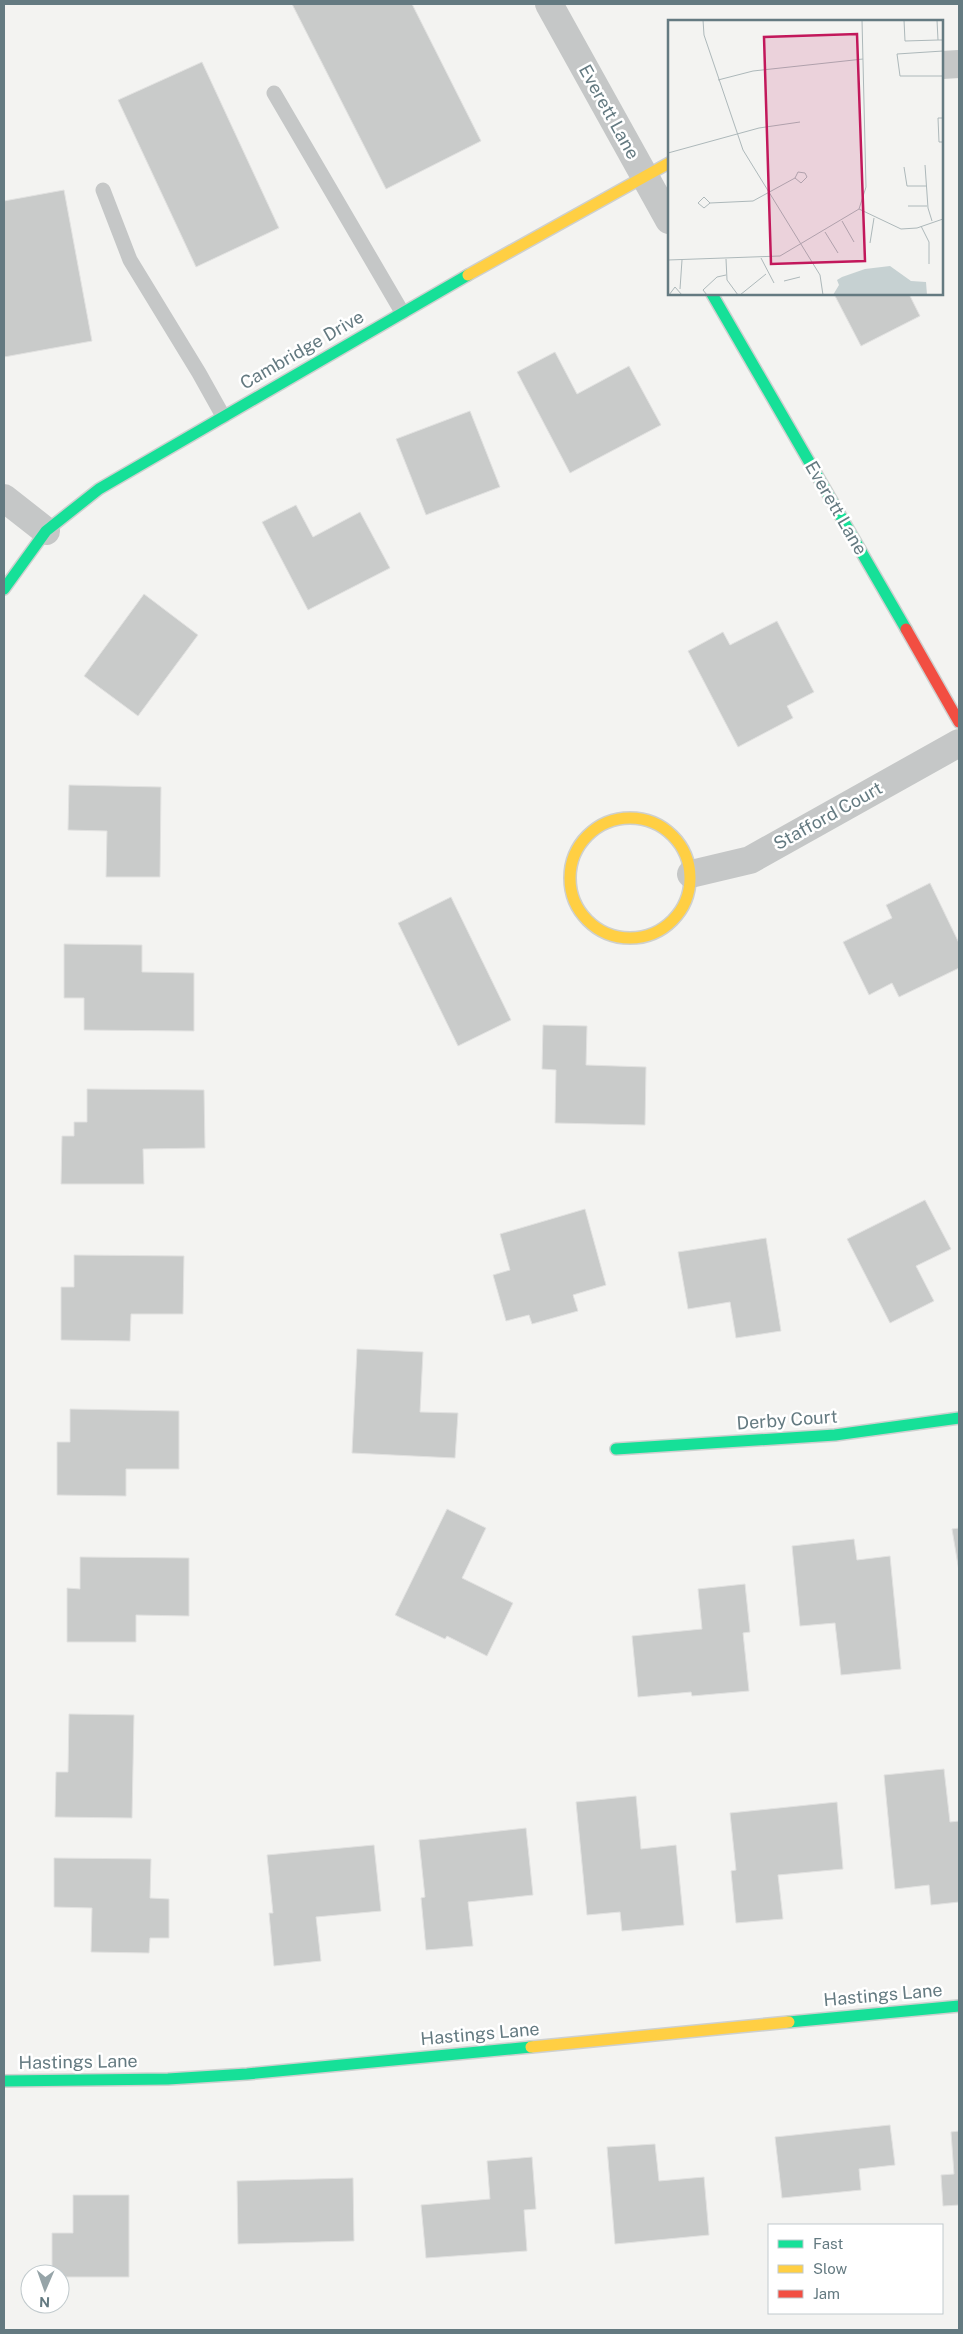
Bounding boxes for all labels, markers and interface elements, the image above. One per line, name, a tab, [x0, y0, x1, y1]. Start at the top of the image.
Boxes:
inset map	[668, 20, 943, 295]
street label: Everett Lane	[575, 61, 644, 163]
street label: Cambridge Drive	[236, 306, 367, 393]
street label: Everett Lane	[801, 457, 872, 558]
street label: Stafford Court	[770, 777, 886, 854]
street label: Derby Court	[736, 1405, 838, 1434]
street label: Hastings Lane	[823, 1979, 943, 2010]
street label: Hastings Lane	[420, 2018, 540, 2049]
street label: Hastings Lane	[18, 2050, 138, 2073]
legend	[768, 2224, 943, 2314]
text: Fast	[813, 2235, 843, 2252]
text: Slow	[813, 2260, 848, 2277]
north arrow	[20, 2264, 70, 2314]
text: Jam	[813, 2285, 840, 2302]
text: N	[39, 2294, 50, 2310]

